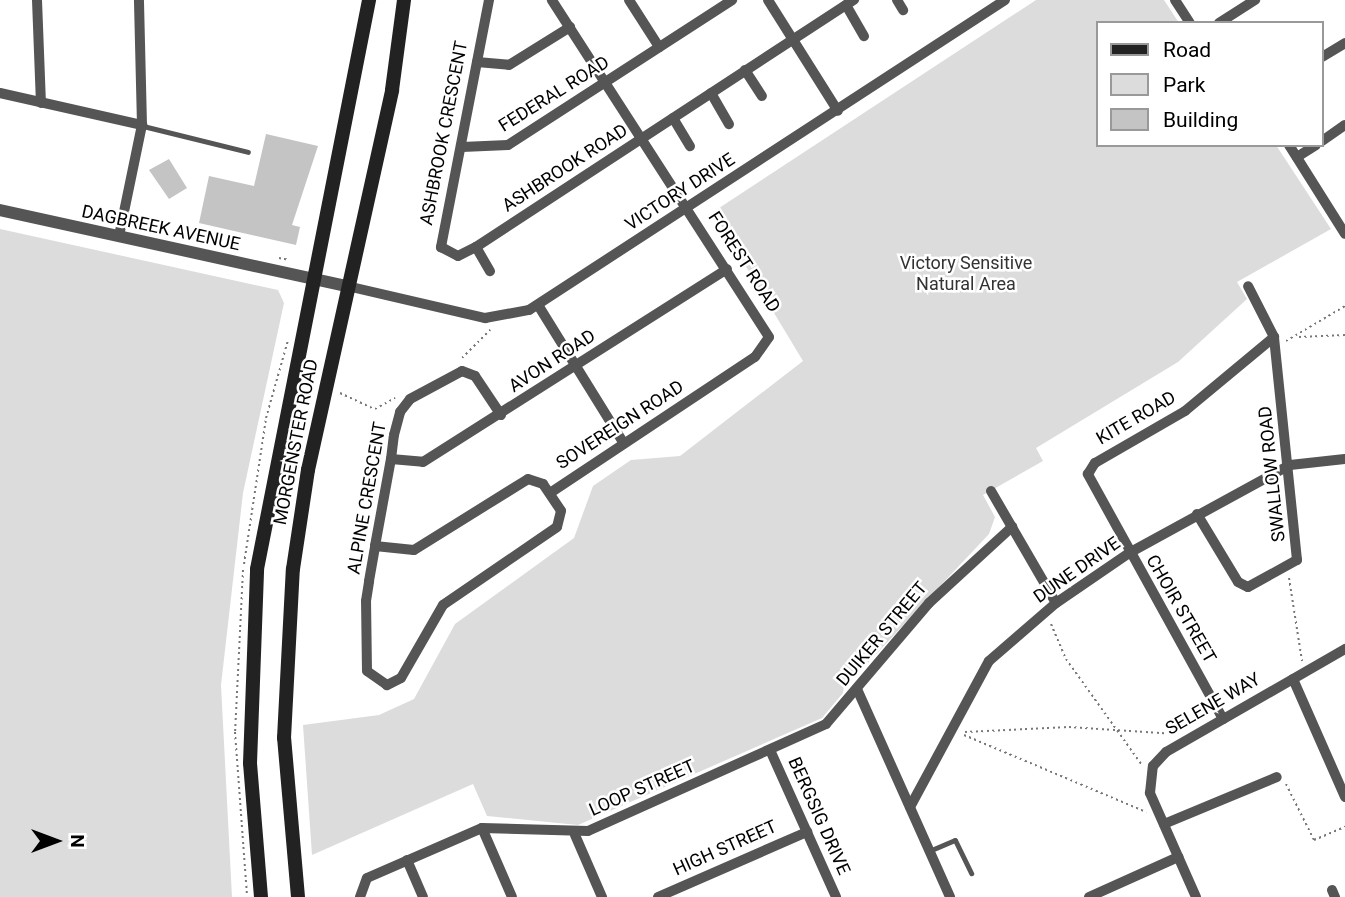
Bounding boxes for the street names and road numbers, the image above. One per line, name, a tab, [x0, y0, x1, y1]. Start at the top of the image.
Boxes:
street label: ASHBROOK CRESCENT	[416, 39, 472, 227]
street label: FEDERAL ROAD	[495, 51, 613, 137]
street label: ASHBROOK ROAD	[498, 119, 632, 217]
street label: VICTORY DRIVE	[621, 149, 739, 235]
street label: DAGBREEK AVENUE	[80, 201, 242, 255]
street label: FOREST ROAD	[703, 207, 785, 317]
street label: AVON ROAD	[505, 325, 599, 397]
street label: MORGENSTER ROAD	[269, 357, 323, 527]
street label: SOVEREIGN ROAD	[552, 376, 688, 474]
street label: KITE ROAD	[1092, 387, 1180, 449]
street label: SWALLOW ROAD	[1254, 405, 1290, 543]
street label: ALPINE CRESCENT	[343, 420, 391, 576]
street label: DUNE DRIVE	[1030, 532, 1124, 608]
street label: CHOIR STREET	[1141, 551, 1221, 667]
street label: DUIKER STREET	[832, 578, 932, 690]
street label: SELENE WAY	[1162, 668, 1264, 740]
street label: BERGSIG DRIVE	[783, 754, 855, 878]
street label: LOOP STREET	[586, 755, 698, 821]
street label: HIGH STREET	[670, 816, 780, 880]

